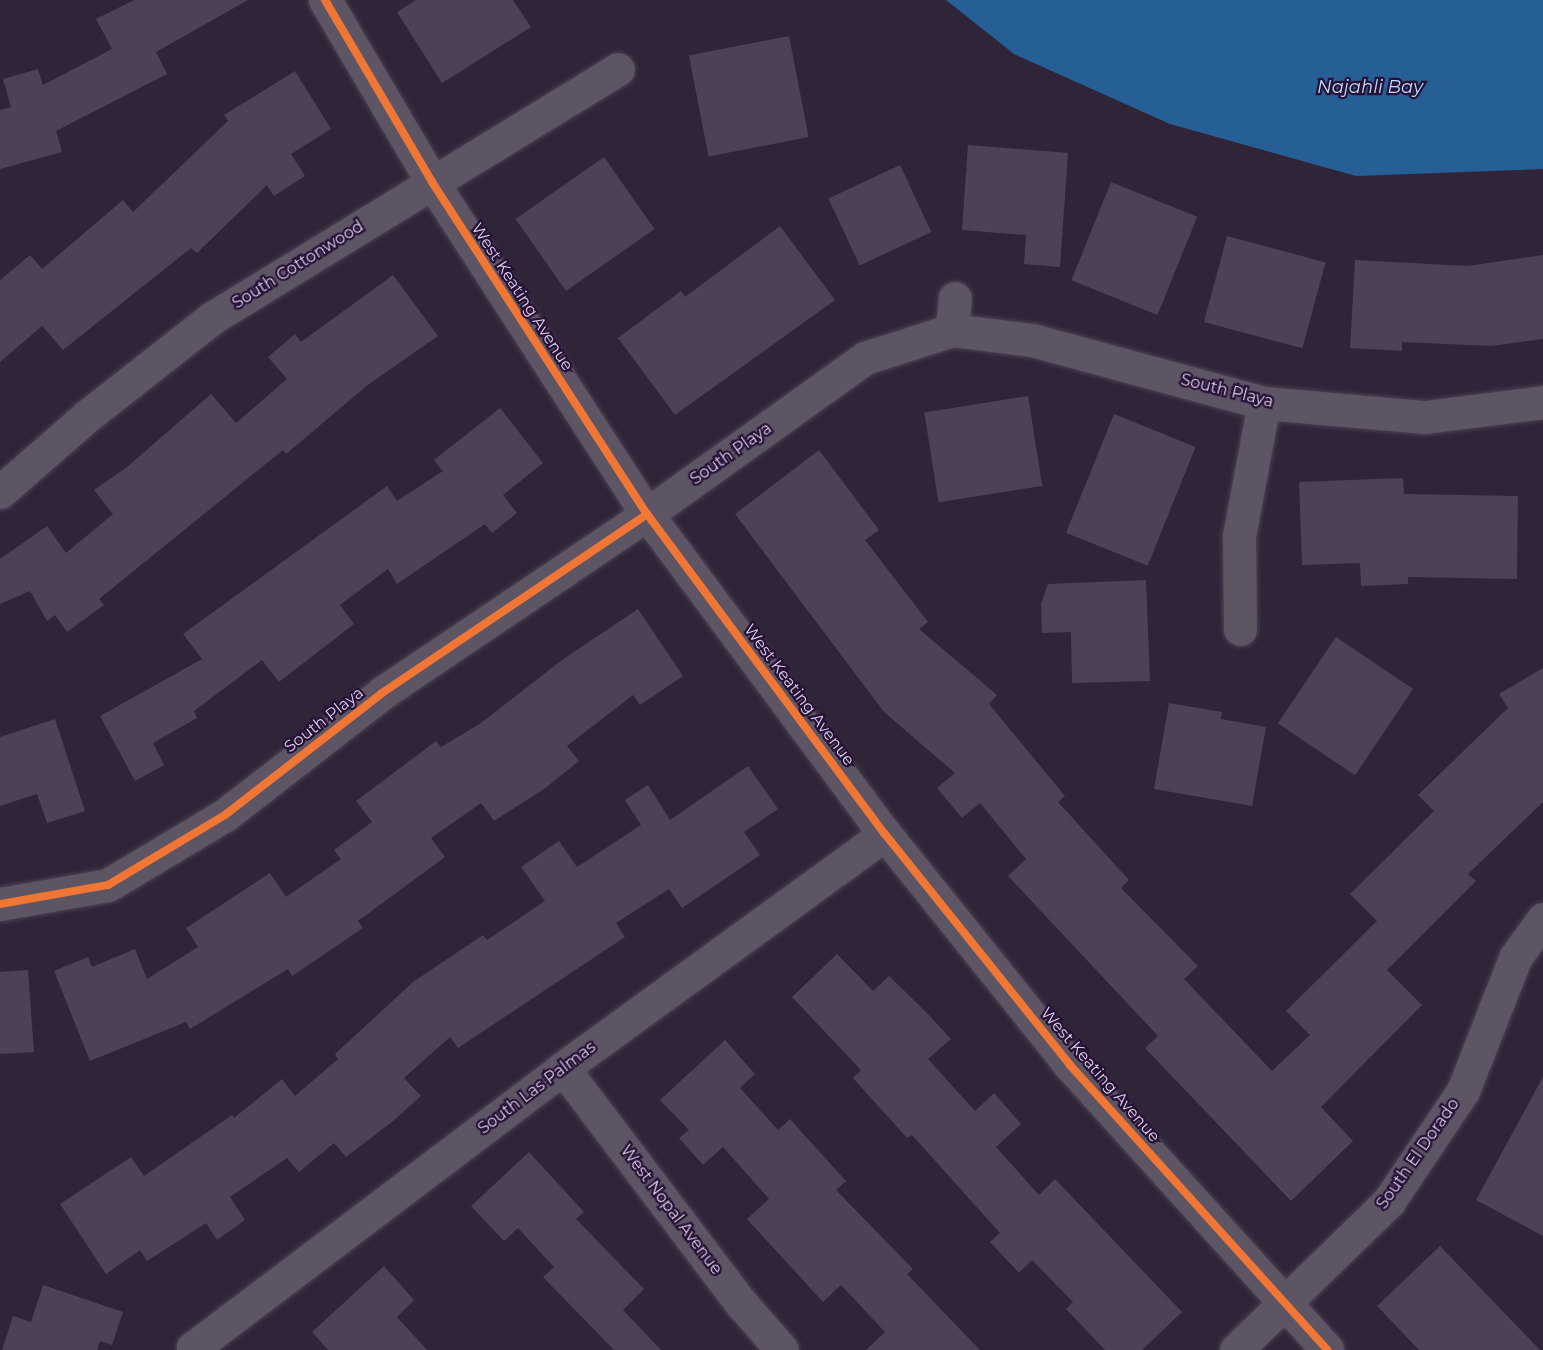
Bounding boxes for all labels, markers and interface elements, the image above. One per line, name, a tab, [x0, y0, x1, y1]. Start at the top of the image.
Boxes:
water label: Najahli Bay	[1317, 76, 1423, 98]
street label: South Cottonwood	[229, 217, 367, 313]
street label: West Keating Avenue	[467, 220, 577, 374]
street label: South Playa	[1179, 370, 1275, 412]
street label: South Playa	[687, 419, 775, 489]
street label: West Keating Avenue	[740, 621, 858, 769]
street label: South Playa	[281, 683, 367, 757]
street label: West Keating Avenue	[1036, 1004, 1164, 1146]
street label: South Las Palmas	[474, 1038, 600, 1138]
street label: South El Dorado	[1373, 1095, 1463, 1213]
street label: West Nopal Avenue	[616, 1141, 726, 1279]

